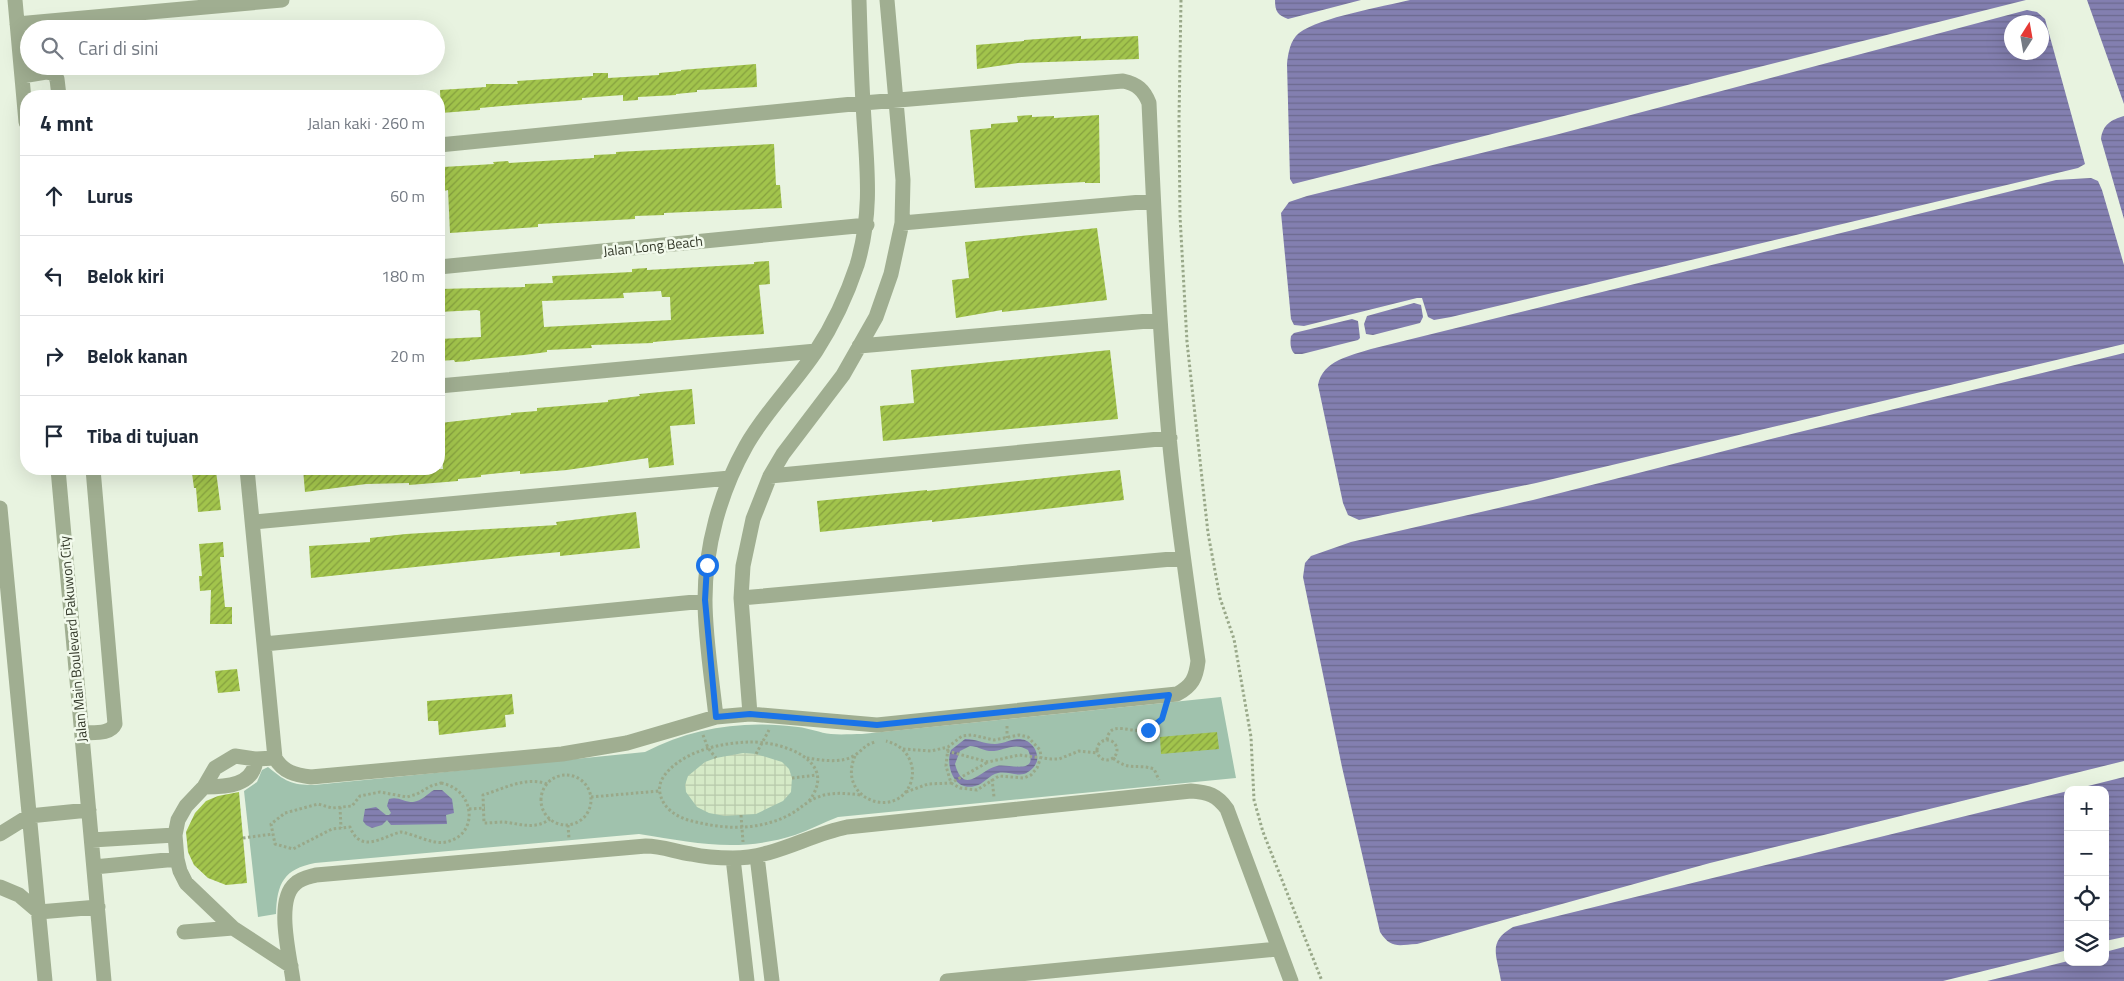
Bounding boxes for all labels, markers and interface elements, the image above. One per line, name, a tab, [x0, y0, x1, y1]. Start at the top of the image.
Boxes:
north arrow	[2004, 15, 2049, 60]
search box	[20, 20, 445, 75]
text: Cari di sini	[78, 33, 159, 62]
icon: search	[38, 34, 66, 62]
text: 4 mnt	[40, 107, 93, 139]
text: Jalan kaki · 260 m	[307, 111, 425, 135]
text: Lurus	[87, 181, 133, 210]
icon: ahead	[40, 182, 68, 210]
text: 60 m	[390, 184, 425, 208]
street label: Jalan Long Beach	[602, 230, 704, 261]
text: Belok kiri	[87, 261, 164, 290]
icon: left	[40, 262, 68, 290]
text: 180 m	[381, 264, 425, 288]
text: Belok kanan	[87, 341, 188, 370]
icon: right	[40, 342, 68, 370]
text: 20 m	[390, 344, 425, 368]
text: Tiba di tujuan	[87, 421, 199, 450]
icon: arrive	[40, 422, 68, 450]
street label: Jalan Main Boulevard Pakuwon City	[53, 535, 92, 743]
route start	[696, 554, 719, 577]
route end	[1137, 719, 1160, 742]
map controls	[2064, 786, 2109, 966]
button: +	[2064, 786, 2109, 831]
button: −	[2064, 831, 2109, 876]
button: locate	[2064, 876, 2109, 921]
button: layers	[2064, 921, 2109, 966]

